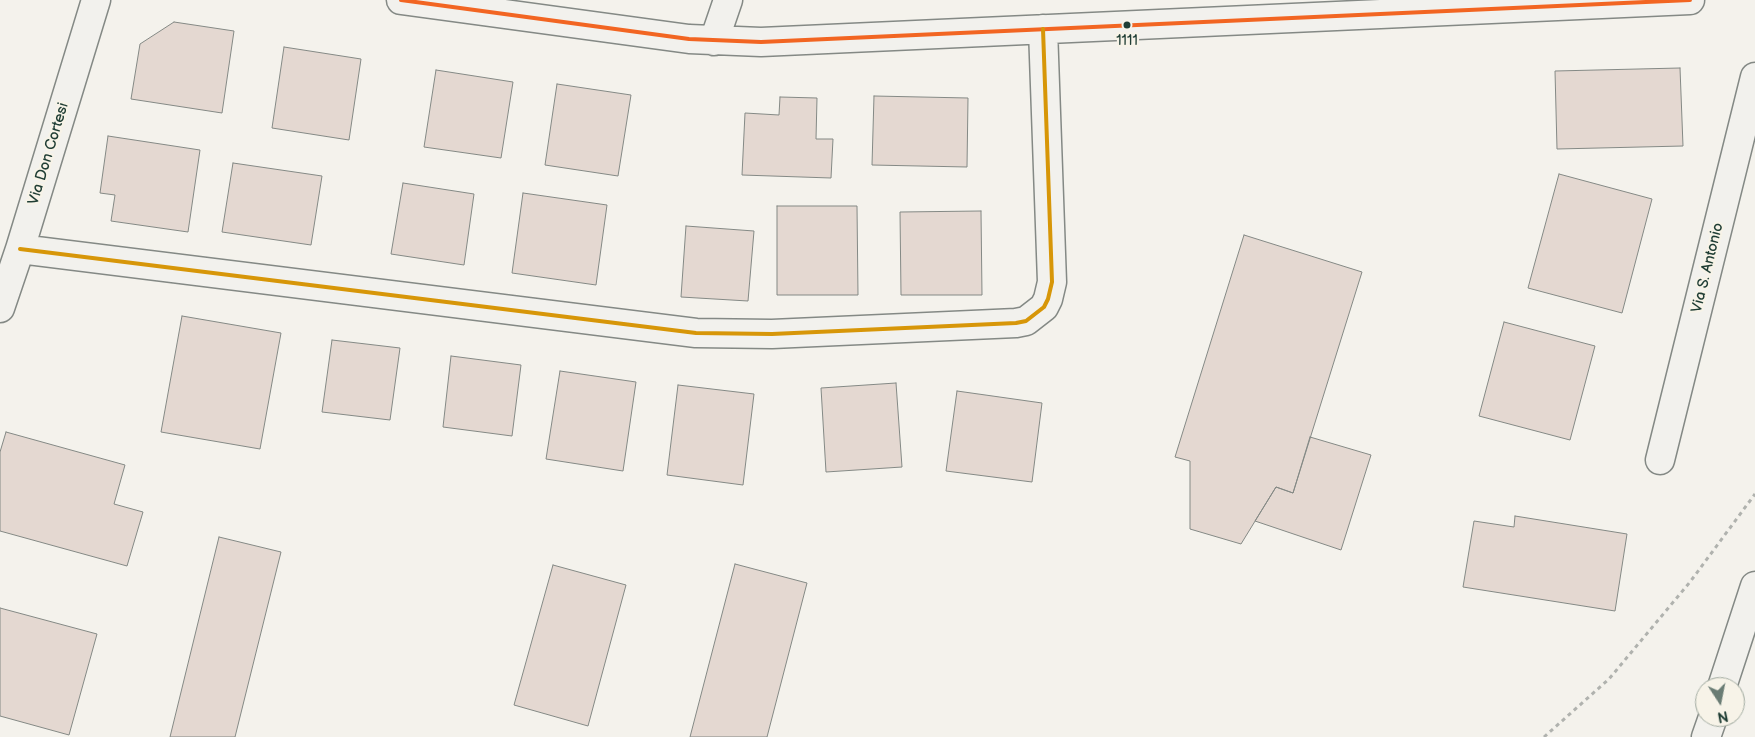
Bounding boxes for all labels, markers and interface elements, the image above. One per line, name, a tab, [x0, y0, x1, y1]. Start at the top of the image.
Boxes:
marker: 1111	[1122, 20, 1132, 30]
place label: 1111	[1116, 33, 1138, 49]
street label: Via Don Cortesi	[25, 101, 73, 207]
street label: Via S. Antonio	[1688, 221, 1728, 315]
north arrow	[1695, 677, 1745, 727]
text: N	[1716, 707, 1730, 726]

